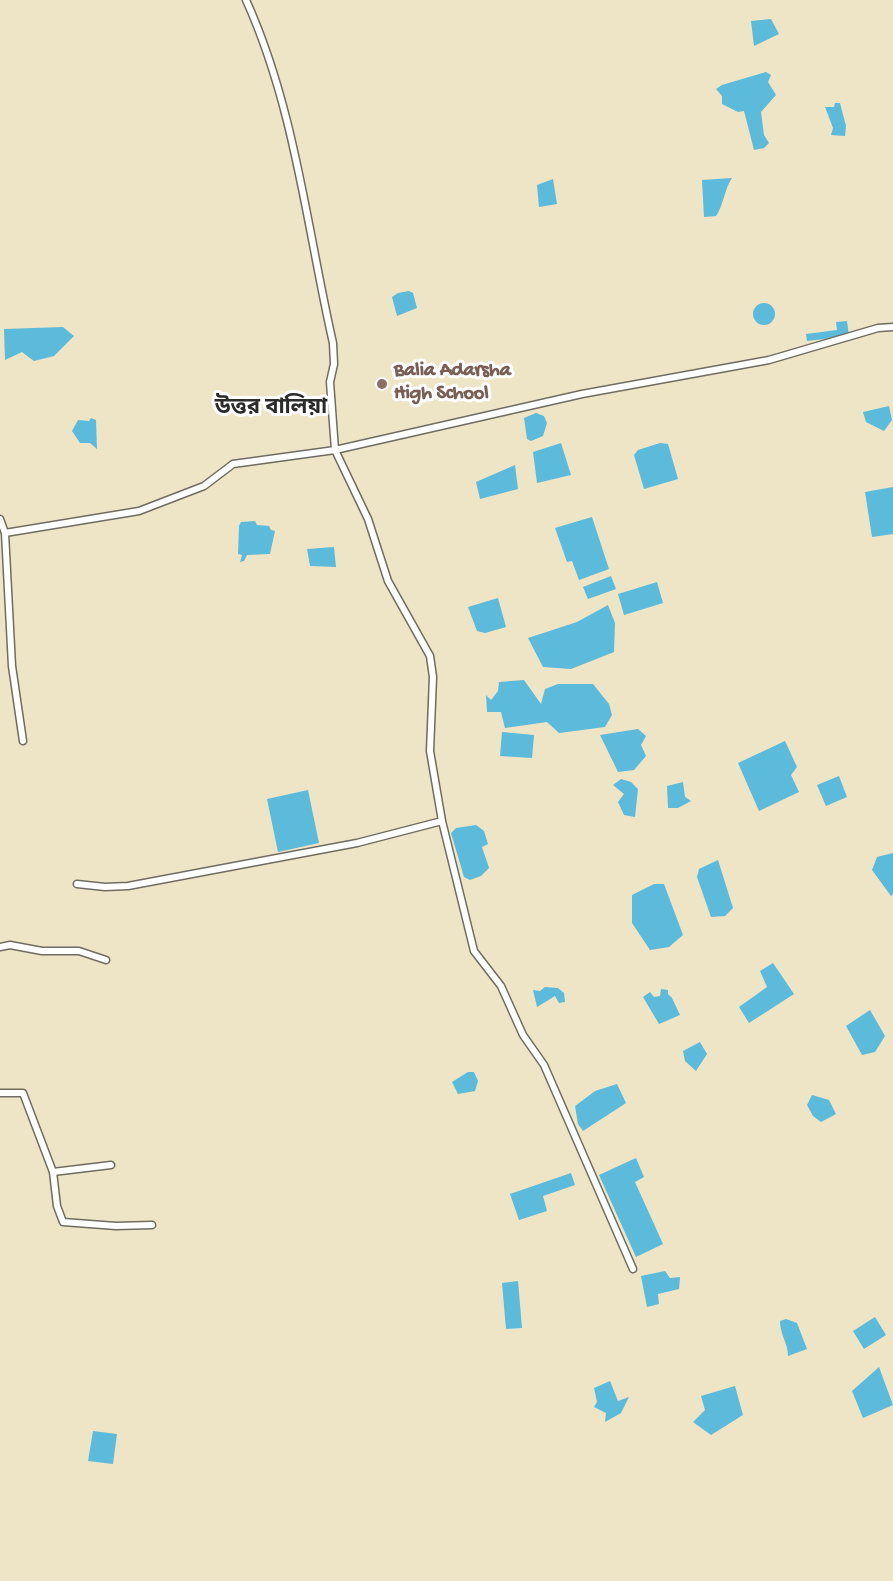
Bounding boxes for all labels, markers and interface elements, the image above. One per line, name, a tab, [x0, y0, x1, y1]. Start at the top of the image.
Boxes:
place label: Balia Adarsha High School	[394, 360, 511, 407]
marker: Balia Adarsha High School	[375, 377, 389, 391]
district label: উত্তর বালিয়া	[215, 397, 327, 423]

